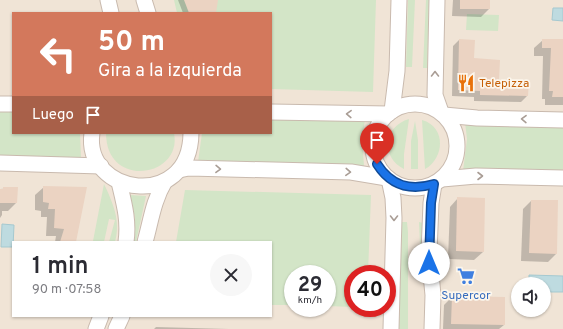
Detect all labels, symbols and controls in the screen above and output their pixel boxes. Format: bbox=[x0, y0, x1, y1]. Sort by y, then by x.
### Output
text: 50 m bbox=[98, 25, 165, 61]
icon: left bbox=[32, 28, 84, 80]
text: Gira a la izquierda bbox=[98, 60, 242, 83]
one-way arrow bbox=[431, 71, 439, 77]
restaurant icon: Telepizza bbox=[456, 73, 476, 93]
place label: Telepizza bbox=[479, 76, 529, 92]
icon: arrive bbox=[82, 104, 104, 126]
text: Luego bbox=[32, 106, 74, 125]
one-way arrow bbox=[346, 110, 352, 118]
one-way arrow bbox=[521, 115, 527, 123]
pin bbox=[360, 123, 394, 164]
icon: arrive bbox=[366, 129, 388, 151]
one-way arrow bbox=[215, 165, 221, 173]
one-way arrow bbox=[345, 168, 351, 177]
one-way arrow bbox=[477, 172, 483, 180]
one-way arrow bbox=[390, 215, 398, 221]
position arrow bbox=[408, 242, 450, 284]
text: 1 min bbox=[32, 252, 89, 282]
button: close bbox=[210, 254, 252, 296]
speed limit sign: 40 bbox=[344, 265, 396, 317]
supermarket icon: Supercor bbox=[456, 266, 476, 286]
text: 29 bbox=[298, 273, 322, 299]
map controls bbox=[511, 277, 551, 317]
button: sound bbox=[511, 277, 551, 317]
text: 90 m · 07:58 bbox=[32, 282, 101, 298]
place label: Supercor bbox=[441, 288, 491, 304]
text: km/h bbox=[298, 294, 322, 307]

